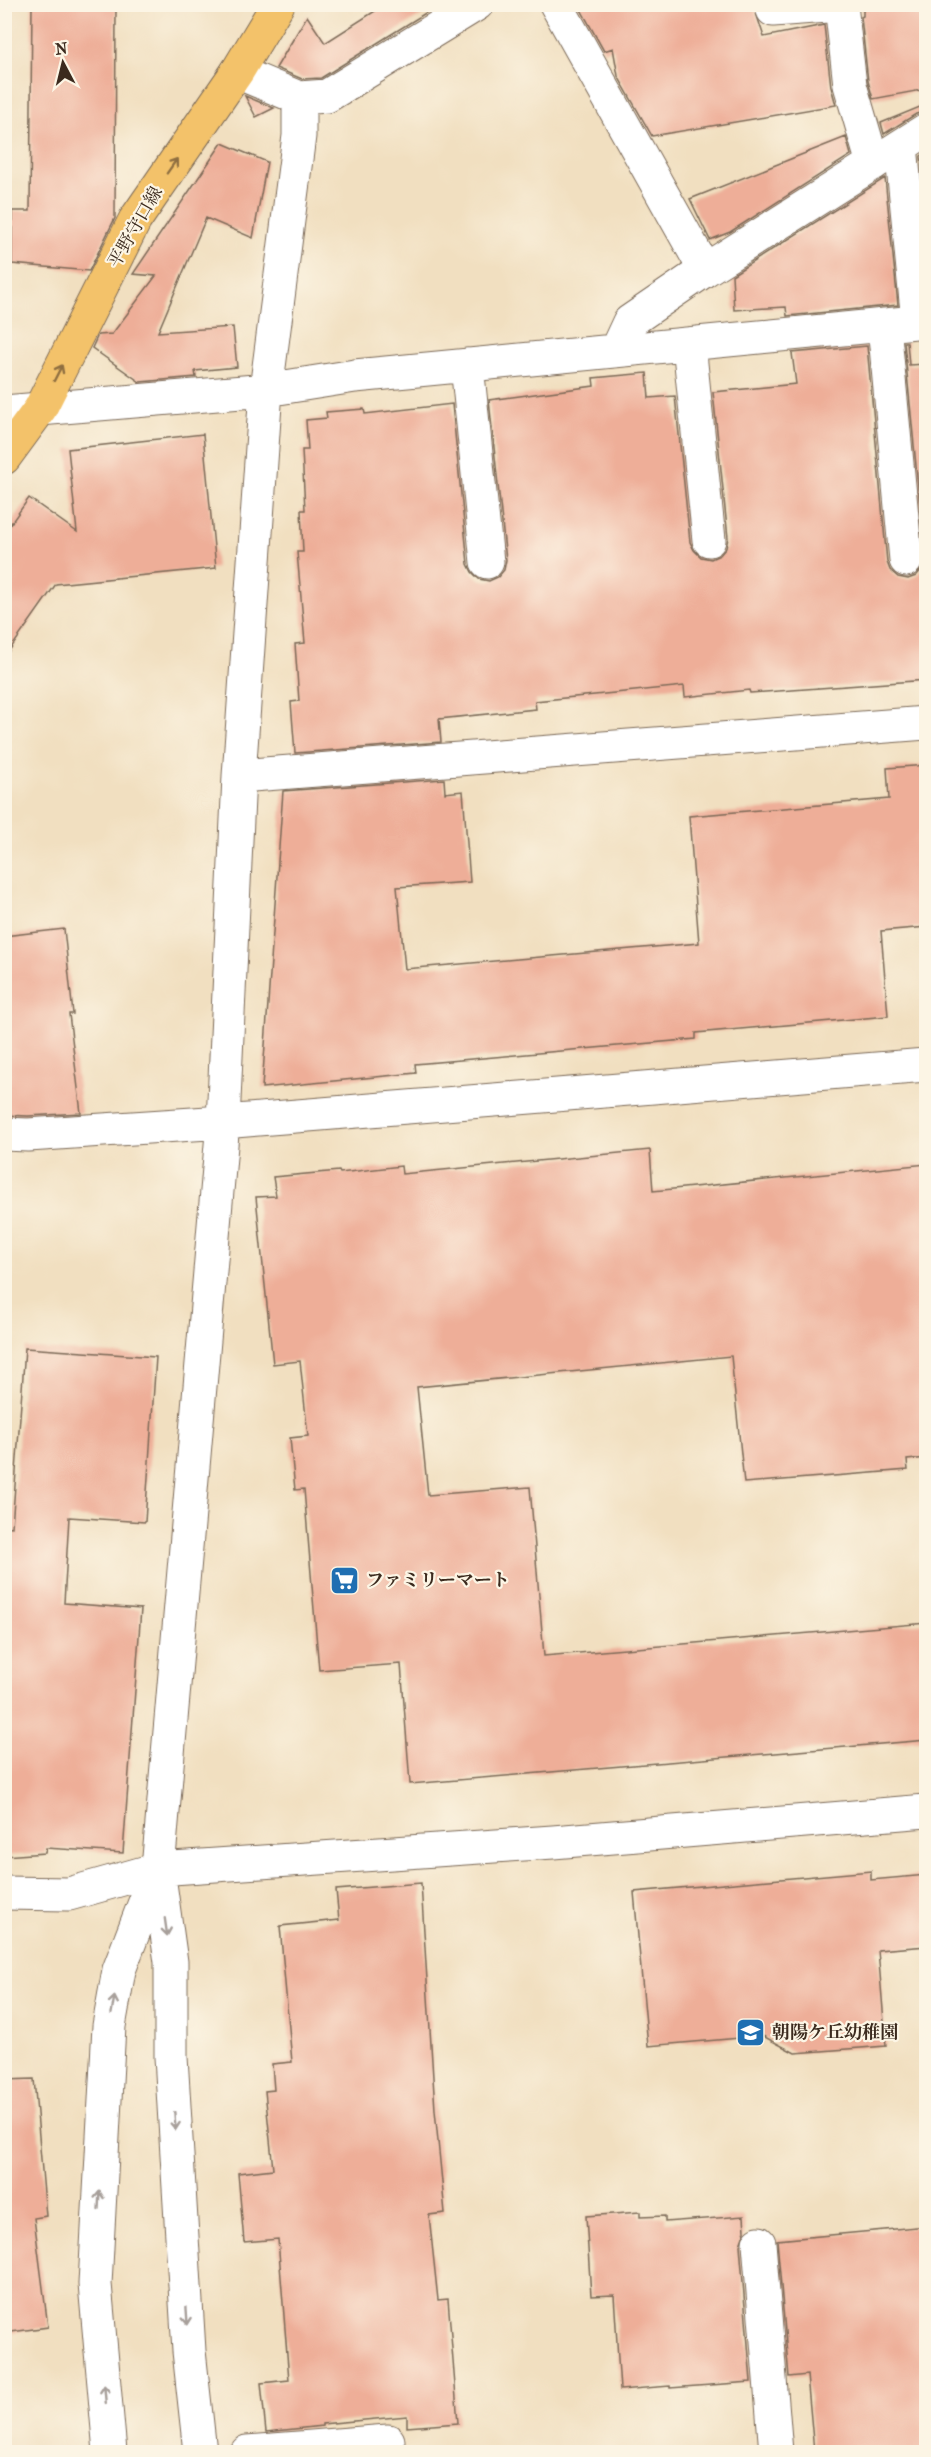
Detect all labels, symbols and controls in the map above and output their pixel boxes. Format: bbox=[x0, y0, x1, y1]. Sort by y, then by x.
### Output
north arrow bbox=[33, 33, 93, 93]
text: N bbox=[54, 38, 69, 59]
one-way arrow bbox=[166, 158, 178, 175]
street label: 平野守口線 bbox=[104, 183, 167, 271]
one-way arrow bbox=[53, 365, 64, 383]
supermarket icon: ファミリーマート bbox=[329, 1564, 361, 1596]
place label: ファミリーマート bbox=[366, 1570, 510, 1591]
one-way arrow bbox=[160, 1916, 171, 1936]
one-way arrow bbox=[108, 1996, 119, 2016]
school or university icon: 朝陽ケ丘幼稚園 bbox=[735, 2016, 767, 2048]
place label: 朝陽ケ丘幼稚園 bbox=[772, 2022, 898, 2043]
one-way arrow bbox=[170, 2111, 181, 2131]
one-way arrow bbox=[94, 2190, 105, 2210]
one-way arrow bbox=[182, 2305, 193, 2325]
one-way arrow bbox=[99, 2385, 110, 2405]

